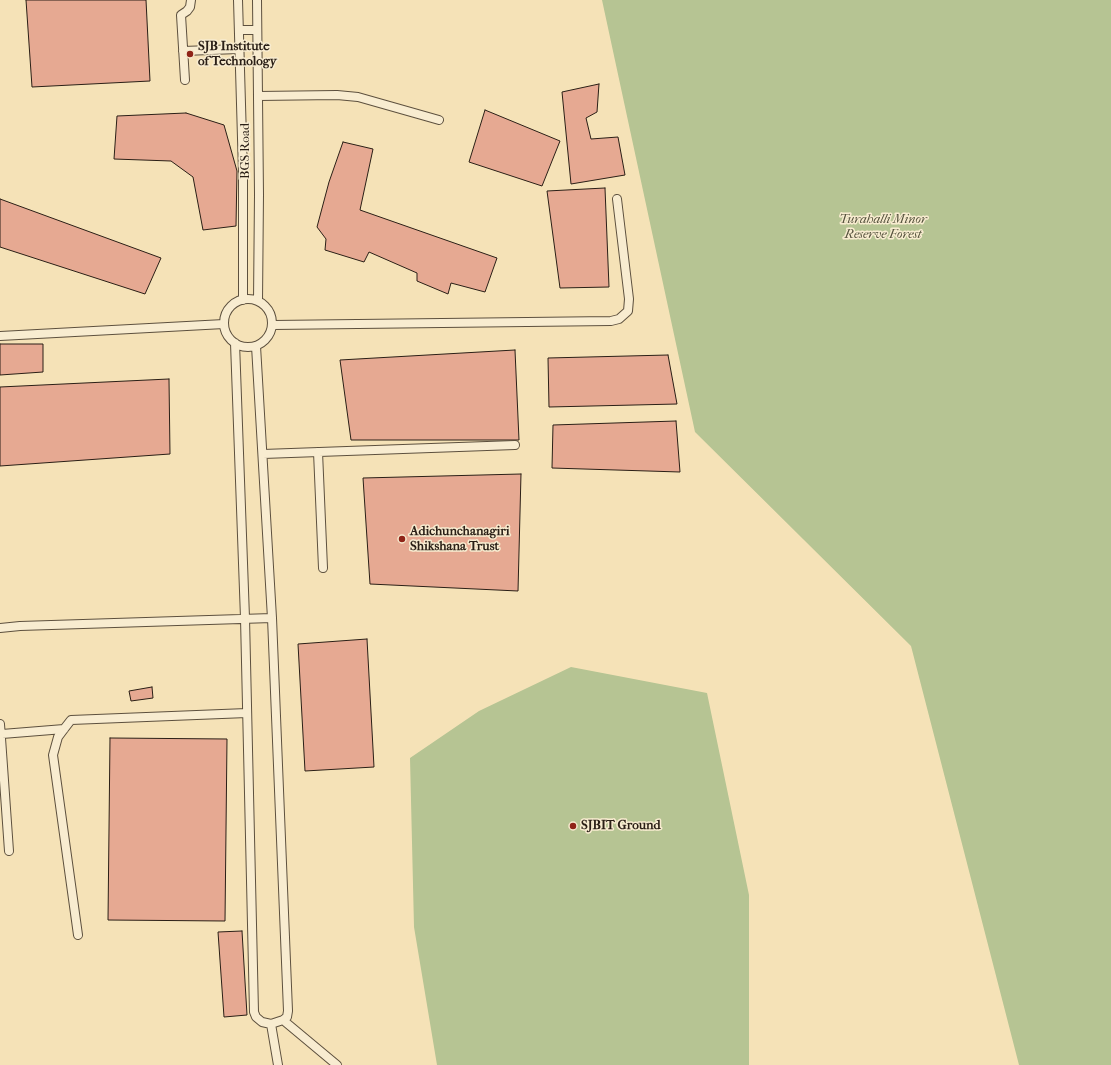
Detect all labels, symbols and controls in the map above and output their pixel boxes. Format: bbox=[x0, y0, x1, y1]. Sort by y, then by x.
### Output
place label: SJB Institute of Technology bbox=[198, 39, 277, 70]
marker: SJB Institute of Technology bbox=[185, 49, 195, 59]
street label: BGS Road bbox=[238, 123, 254, 179]
park label: Turahalli Minor Reserve Forest bbox=[839, 212, 927, 243]
place label: Adichunchanagiri Shikshana Trust bbox=[410, 524, 510, 555]
marker: Adichunchanagiri Shikshana Trust bbox=[397, 534, 407, 544]
place label: SJBIT Ground bbox=[581, 818, 661, 834]
marker: SJBIT Ground bbox=[568, 821, 578, 831]

